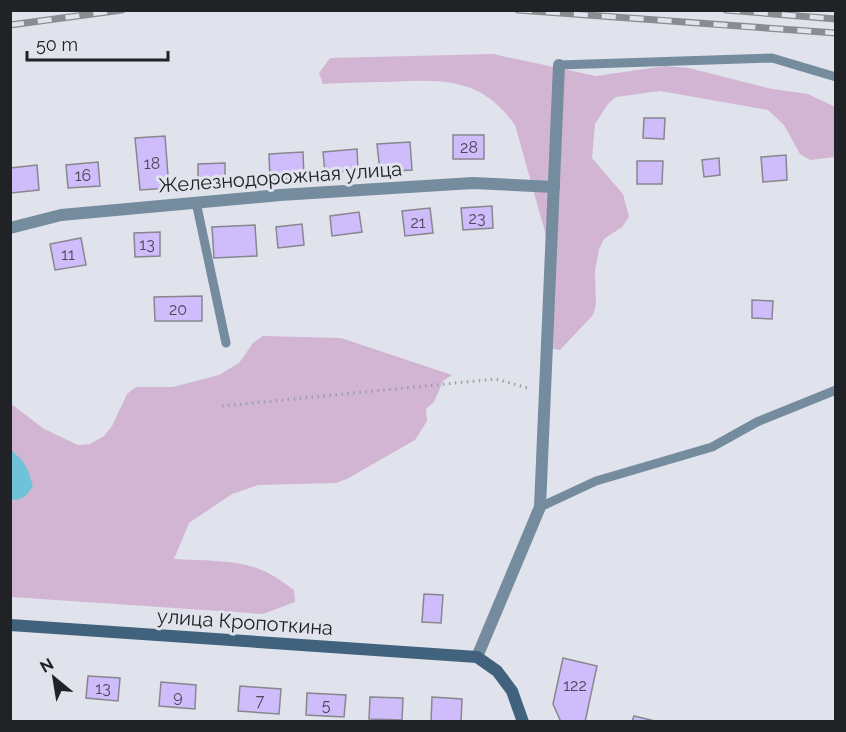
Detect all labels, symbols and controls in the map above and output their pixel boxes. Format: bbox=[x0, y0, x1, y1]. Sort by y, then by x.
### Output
scale bar bbox=[27, 24, 168, 62]
text: 50 m bbox=[36, 34, 78, 55]
house number: 28 bbox=[460, 138, 478, 157]
house number: 18 bbox=[144, 154, 160, 173]
street label: Железнодорожная улица bbox=[157, 157, 403, 197]
house number: 16 bbox=[75, 166, 91, 185]
house number: 23 bbox=[469, 209, 485, 228]
house number: 21 bbox=[410, 213, 426, 232]
house number: 13 bbox=[139, 235, 155, 254]
house number: 11 bbox=[61, 245, 75, 264]
house number: 20 bbox=[169, 300, 187, 319]
street label: улица Кропоткина bbox=[156, 604, 334, 640]
north arrow bbox=[24, 648, 84, 708]
text: N bbox=[37, 654, 57, 677]
house number: 122 bbox=[563, 676, 587, 695]
house number: 13 bbox=[95, 679, 111, 698]
house number: 9 bbox=[173, 687, 183, 706]
house number: 7 bbox=[256, 691, 265, 710]
house number: 5 bbox=[322, 696, 331, 715]

